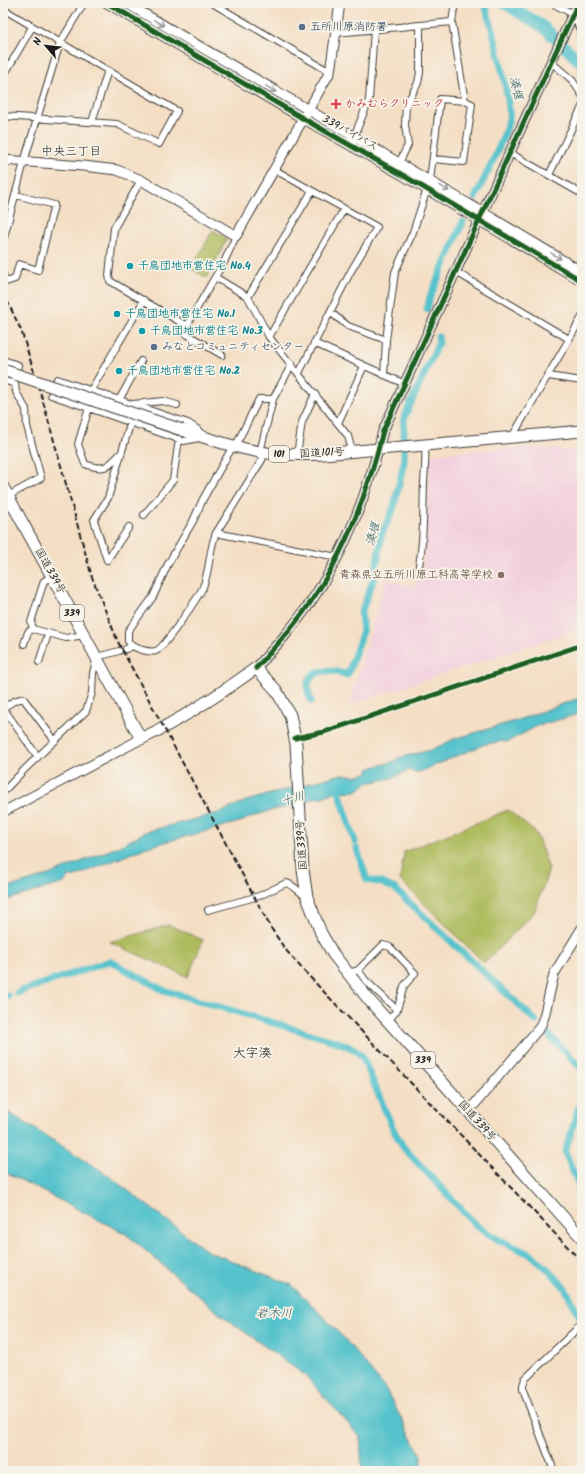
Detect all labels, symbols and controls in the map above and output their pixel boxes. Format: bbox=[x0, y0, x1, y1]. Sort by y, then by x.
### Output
place label: 五所川原消防署 bbox=[310, 18, 387, 36]
one-way arrow bbox=[153, 19, 165, 27]
marker: 五所川原消防署 bbox=[297, 22, 307, 32]
north arrow bbox=[26, 26, 66, 66]
text: N bbox=[28, 34, 48, 49]
water label: 湊堰 bbox=[504, 74, 529, 104]
one-way arrow bbox=[265, 85, 276, 93]
place label: かみむらクリニック bbox=[345, 95, 444, 113]
marker: かみむらクリニック bbox=[330, 98, 342, 110]
street label: 339バイパス bbox=[319, 110, 381, 156]
district label: 中央三丁目 bbox=[41, 142, 101, 161]
one-way arrow bbox=[439, 184, 450, 193]
one-way arrow bbox=[550, 252, 562, 260]
place label: 千鳥団地市営住宅 No.4 bbox=[138, 257, 251, 275]
marker: 千鳥団地市営住宅 No.4 bbox=[125, 261, 135, 271]
place label: 千鳥団地市営住宅 No.1 bbox=[125, 305, 236, 323]
marker: 千鳥団地市営住宅 No.1 bbox=[112, 309, 122, 319]
place label: 千鳥団地市営住宅 No.3 bbox=[150, 322, 263, 340]
marker: 千鳥団地市営住宅 No.3 bbox=[137, 326, 147, 336]
place label: みなとコミュニティセンター bbox=[162, 338, 304, 356]
marker: みなとコミュニティセンター bbox=[149, 342, 159, 352]
place label: 千鳥団地市営住宅 No.2 bbox=[127, 362, 240, 380]
marker: 千鳥団地市営住宅 No.2 bbox=[114, 366, 124, 376]
street label: 国道101号 bbox=[299, 443, 345, 463]
road number: 101 bbox=[269, 446, 289, 462]
water label: 湊堰 bbox=[361, 518, 386, 548]
street label: 国道339号 bbox=[30, 544, 70, 598]
place label: 青森県立五所川原工科高等学校 bbox=[339, 566, 493, 584]
marker: 青森県立五所川原工科高等学校 bbox=[496, 570, 506, 580]
road number: 339 bbox=[60, 605, 84, 621]
water label: 十川 bbox=[279, 786, 307, 812]
street label: 国道339号 bbox=[291, 819, 313, 871]
district label: 大字湊 bbox=[232, 1043, 272, 1064]
road number: 339 bbox=[411, 1052, 435, 1068]
street label: 国道339号 bbox=[453, 1096, 501, 1146]
water label: 岩木川 bbox=[256, 1304, 292, 1323]

